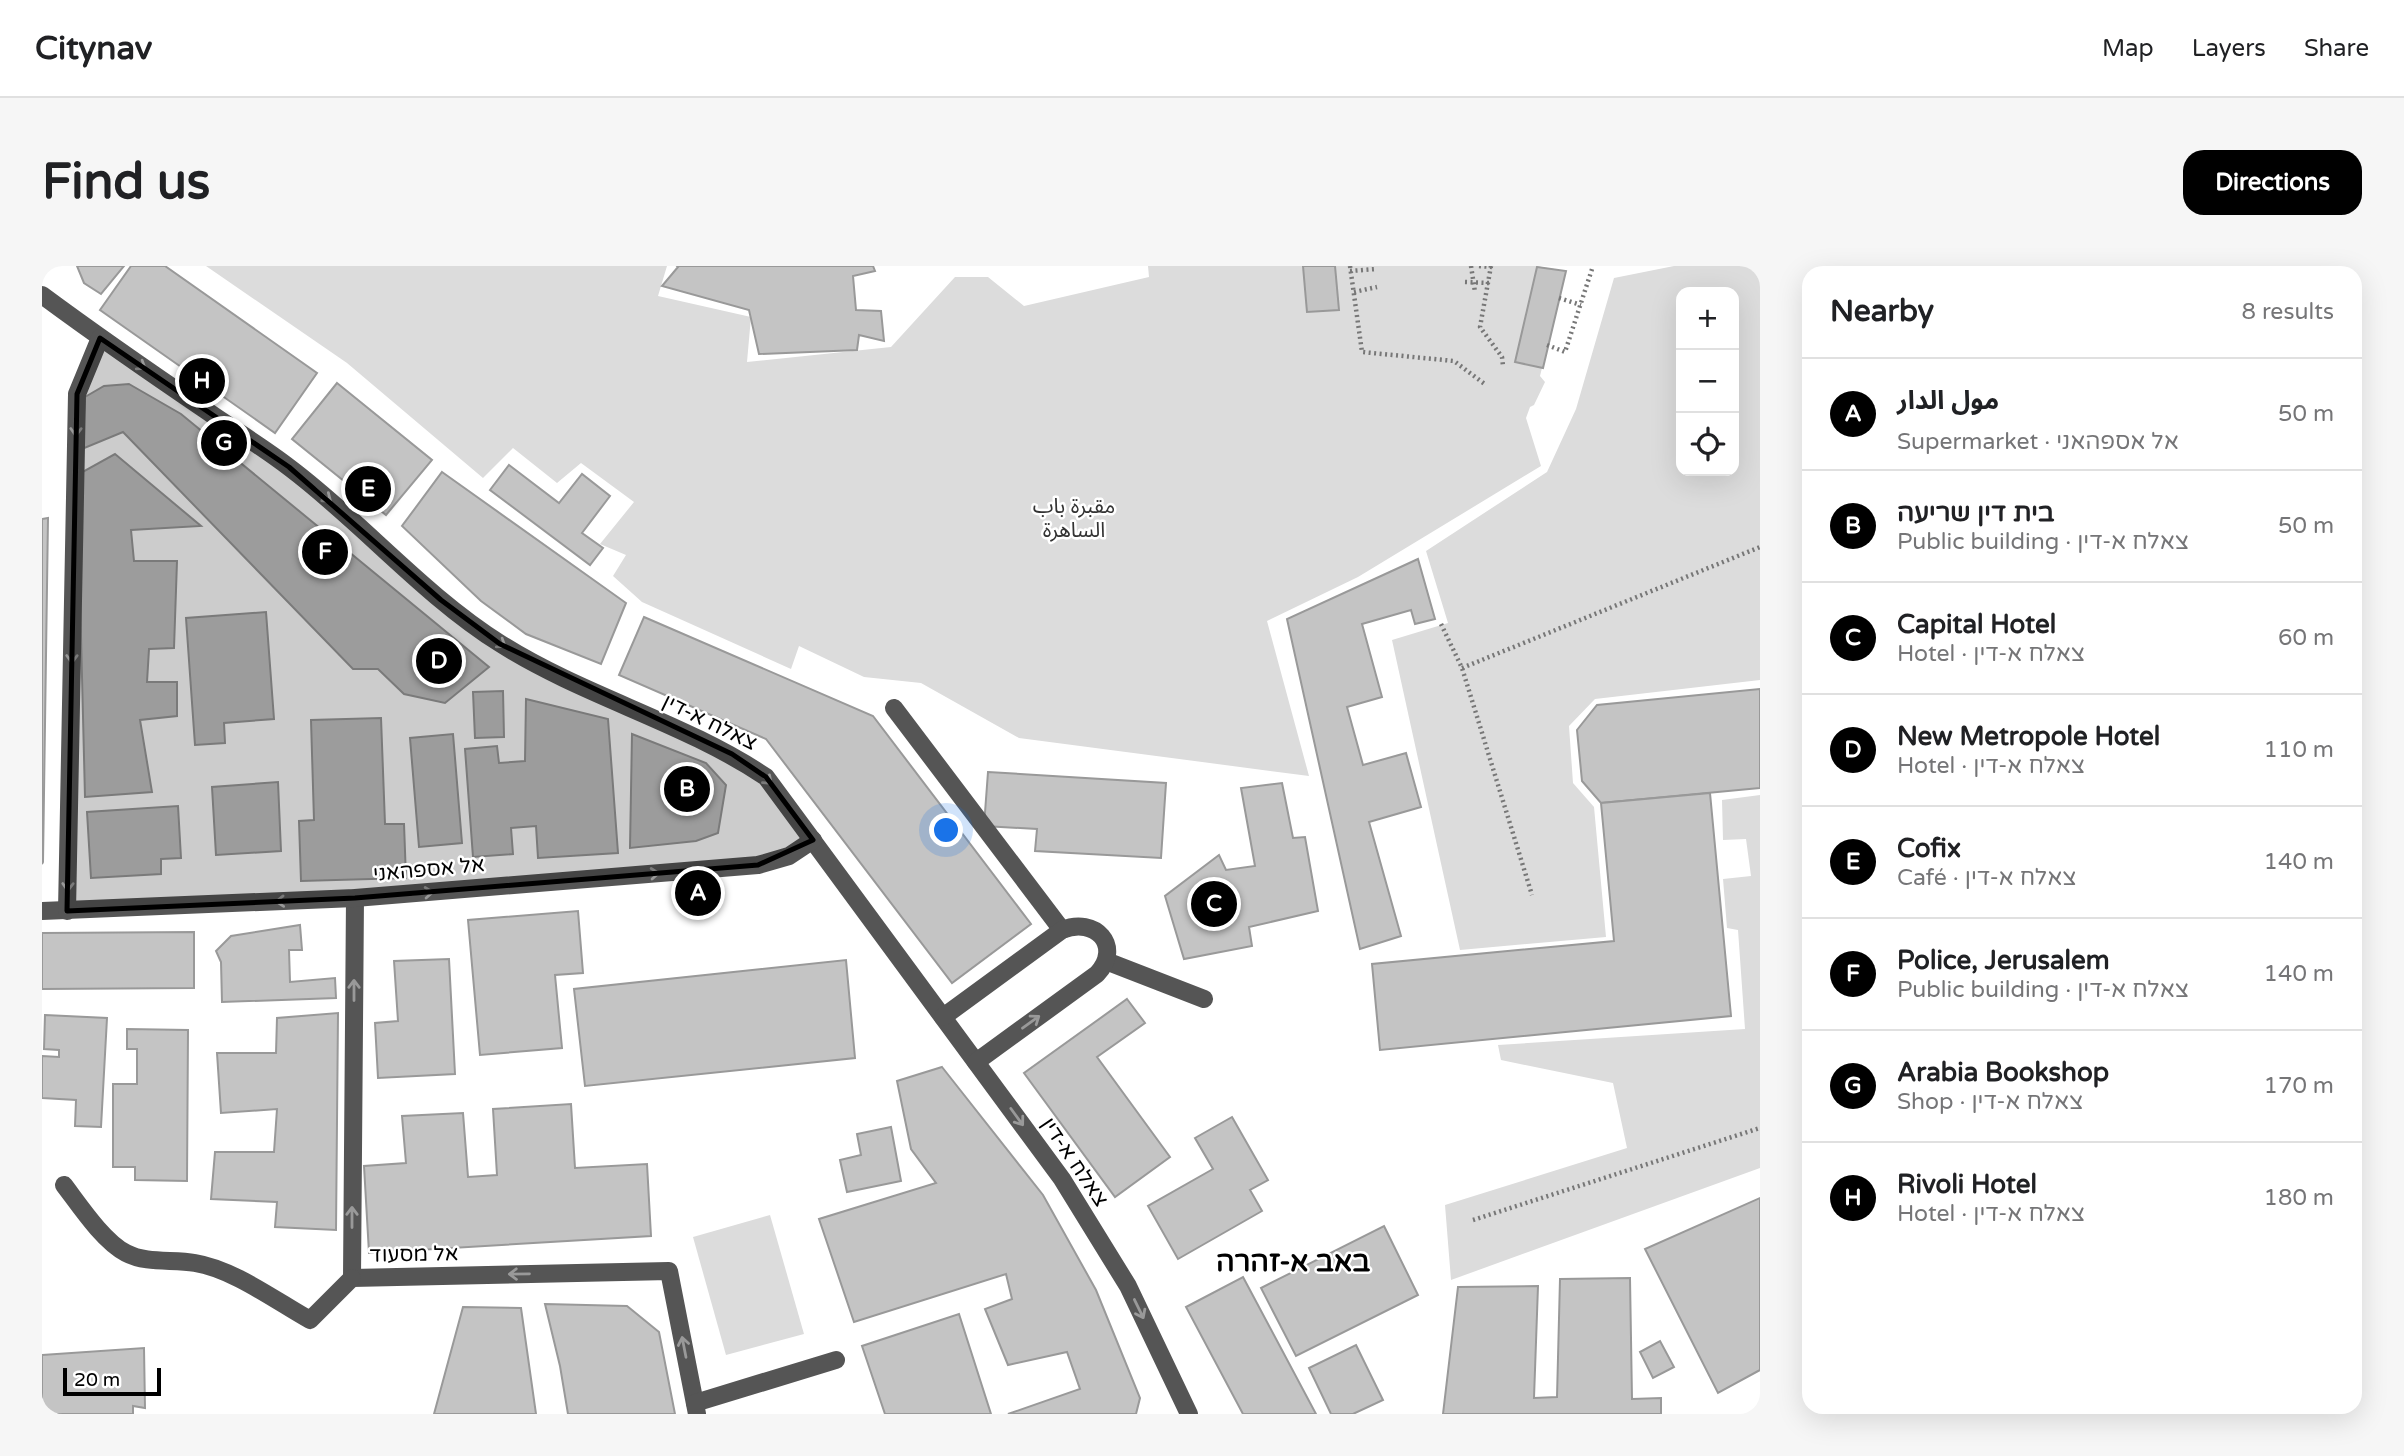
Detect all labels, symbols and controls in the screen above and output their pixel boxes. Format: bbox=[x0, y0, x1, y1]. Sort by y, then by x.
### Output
text: Citynav bbox=[35, 29, 152, 68]
text: Map bbox=[2102, 34, 2154, 63]
text: Layers bbox=[2192, 34, 2266, 63]
text: Share bbox=[2304, 34, 2369, 63]
button: Directions bbox=[2183, 150, 2362, 215]
text: Find us bbox=[42, 153, 210, 212]
map controls bbox=[1676, 287, 1739, 476]
button: + bbox=[1676, 287, 1739, 350]
text: Nearby bbox=[1830, 293, 1934, 330]
text: 8 results bbox=[2241, 298, 2334, 326]
button: − bbox=[1676, 350, 1739, 413]
pin: H bbox=[179, 355, 225, 407]
one-way arrow bbox=[127, 356, 146, 370]
text: مول الدار bbox=[1897, 385, 1999, 416]
text: A bbox=[1844, 400, 1862, 428]
text: 50 m bbox=[2278, 400, 2334, 428]
button: locate bbox=[1676, 413, 1739, 476]
one-way arrow bbox=[69, 414, 83, 437]
pin: G bbox=[201, 417, 247, 469]
text: Supermarket · אל אספהאני bbox=[1897, 428, 2179, 456]
pin: E bbox=[345, 463, 391, 515]
one-way arrow bbox=[313, 487, 331, 503]
park label: مقبرة باب الساهرة bbox=[1033, 494, 1115, 543]
text: בית דין שריעה bbox=[1897, 497, 2054, 528]
text: B bbox=[1845, 512, 1861, 540]
text: 50 m bbox=[2278, 512, 2334, 540]
pin: F bbox=[302, 526, 348, 578]
text: Public building · צאלח א-דין bbox=[1897, 528, 2189, 556]
text: Capital Hotel bbox=[1897, 609, 2056, 640]
text: C bbox=[1845, 624, 1861, 652]
text: 60 m bbox=[2278, 624, 2334, 652]
one-way arrow bbox=[487, 633, 506, 648]
pin: D bbox=[416, 635, 462, 687]
text: Hotel · צאלח א-דין bbox=[1897, 640, 2085, 668]
one-way arrow bbox=[65, 641, 79, 664]
street label: צאלח א-דין bbox=[658, 689, 761, 756]
text: New Metropole Hotel bbox=[1897, 721, 2160, 752]
text: D bbox=[1844, 736, 1862, 764]
text: 110 m bbox=[2264, 736, 2334, 764]
text: Hotel · צאלח א-דין bbox=[1897, 752, 2085, 780]
pin: B bbox=[664, 763, 710, 815]
one-way arrow bbox=[755, 769, 773, 785]
your location bbox=[929, 813, 963, 847]
text: Cofix bbox=[1897, 833, 1961, 864]
text: E bbox=[1846, 848, 1860, 876]
text: 140 m bbox=[2264, 848, 2334, 876]
street label: אל אספהאני bbox=[372, 852, 486, 887]
text: Café · צאלח א-דין bbox=[1897, 864, 2077, 892]
one-way arrow bbox=[638, 867, 660, 880]
pin: A bbox=[675, 867, 721, 919]
one-way arrow bbox=[61, 869, 75, 892]
pin: C bbox=[1191, 878, 1237, 930]
one-way arrow bbox=[411, 886, 433, 899]
one-way arrow bbox=[275, 895, 298, 908]
text: Police, Jerusalem bbox=[1897, 945, 2110, 976]
text: F bbox=[1846, 960, 1860, 988]
text: 140 m bbox=[2264, 960, 2334, 988]
text: Public building · צאלח א-דין bbox=[1897, 976, 2189, 1004]
one-way arrow bbox=[347, 979, 361, 1002]
one-way arrow bbox=[1021, 1015, 1040, 1029]
text: Arabia Bookshop bbox=[1897, 1057, 2109, 1088]
text: G bbox=[1844, 1072, 1862, 1100]
text: 170 m bbox=[2264, 1072, 2334, 1100]
text: Shop · צאלח א-דין bbox=[1897, 1088, 2083, 1116]
one-way arrow bbox=[1009, 1107, 1024, 1126]
street label: צאלח א-דין bbox=[1036, 1113, 1113, 1212]
text: Rivoli Hotel bbox=[1897, 1169, 2037, 1200]
text: H bbox=[1844, 1184, 1862, 1212]
text: 180 m bbox=[2264, 1184, 2334, 1212]
text: Hotel · צאלח א-דין bbox=[1897, 1200, 2085, 1228]
one-way arrow bbox=[346, 1206, 359, 1229]
street label: אל מסעוד bbox=[369, 1241, 459, 1268]
district label: באב א-זהרה bbox=[1216, 1245, 1370, 1279]
one-way arrow bbox=[507, 1268, 530, 1281]
one-way arrow bbox=[1132, 1298, 1146, 1319]
one-way arrow bbox=[676, 1336, 690, 1359]
scale bar bbox=[63, 1365, 161, 1397]
text: 20 m bbox=[74, 1369, 120, 1391]

